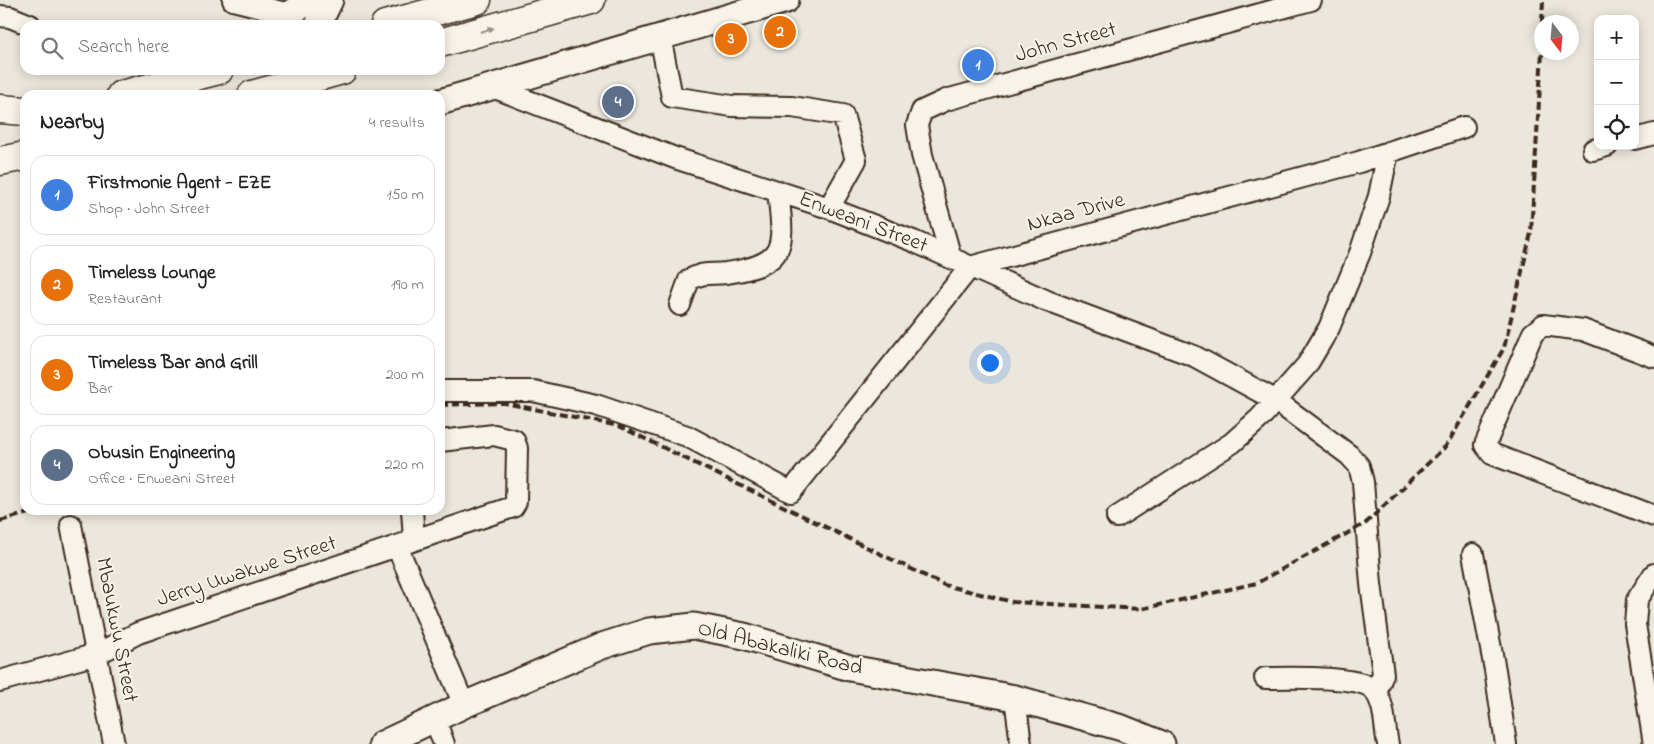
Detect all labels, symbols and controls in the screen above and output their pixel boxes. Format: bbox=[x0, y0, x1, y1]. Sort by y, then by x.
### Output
pin: 2 bbox=[764, 13, 796, 51]
street label: John Street bbox=[1012, 14, 1121, 72]
north arrow bbox=[1534, 15, 1579, 60]
map controls bbox=[1594, 15, 1639, 150]
button: + bbox=[1594, 15, 1639, 60]
search box bbox=[20, 20, 445, 75]
pin: 3 bbox=[715, 20, 747, 58]
one-way arrow bbox=[479, 26, 495, 34]
icon: search bbox=[38, 34, 66, 62]
text: Search here bbox=[78, 34, 169, 61]
pin: 1 bbox=[962, 46, 994, 84]
button: − bbox=[1594, 60, 1639, 105]
pin: 4 bbox=[602, 83, 634, 121]
button: locate bbox=[1594, 105, 1639, 150]
text: Nearby bbox=[40, 108, 104, 138]
text: 4 results bbox=[369, 111, 425, 135]
text: Firstmonie Agent - EZE bbox=[88, 170, 271, 197]
text: 1 bbox=[54, 183, 60, 207]
text: 150 m bbox=[386, 183, 424, 207]
street label: Enweani Street bbox=[794, 184, 933, 263]
street label: Nkaa Drive bbox=[1024, 185, 1128, 241]
text: Shop · John Street bbox=[88, 197, 210, 221]
text: Timeless Lounge bbox=[88, 260, 216, 287]
text: 2 bbox=[53, 273, 61, 297]
text: 190 m bbox=[391, 273, 424, 297]
text: Restaurant bbox=[88, 287, 162, 311]
text: Timeless Bar and Grill bbox=[88, 350, 258, 377]
your location bbox=[977, 350, 1003, 376]
text: 3 bbox=[54, 363, 60, 387]
text: 200 m bbox=[386, 363, 424, 387]
text: Bar bbox=[88, 377, 112, 401]
text: Obusin Engineering bbox=[88, 440, 235, 467]
text: 4 bbox=[54, 453, 60, 477]
text: 220 m bbox=[385, 453, 424, 477]
text: Office · Enweani Street bbox=[88, 467, 235, 491]
street label: Jerry Uwakwe Street bbox=[153, 528, 342, 617]
street label: Mbaukwu Street bbox=[86, 555, 146, 706]
street label: Old Abakaliki Road bbox=[694, 613, 866, 685]

